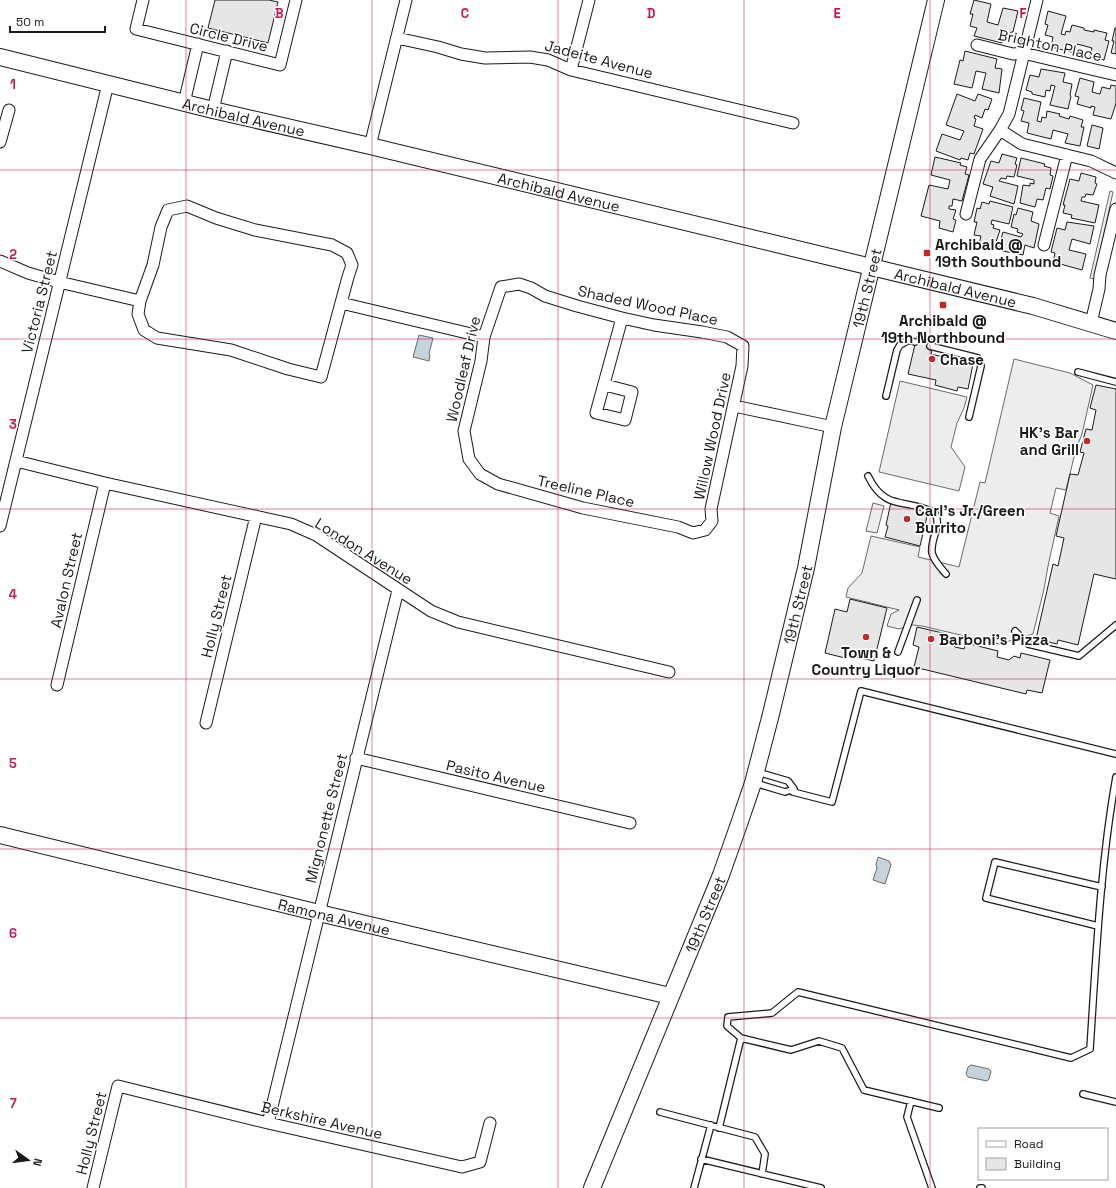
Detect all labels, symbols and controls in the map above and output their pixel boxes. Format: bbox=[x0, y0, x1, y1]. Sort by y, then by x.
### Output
text: B bbox=[275, 5, 284, 22]
text: C bbox=[461, 5, 469, 22]
text: D bbox=[647, 5, 656, 22]
text: E bbox=[833, 5, 841, 22]
text: F bbox=[1020, 5, 1027, 22]
scale bar bbox=[10, 8, 105, 34]
text: 50 m bbox=[16, 14, 44, 30]
street label: Circle Drive bbox=[188, 18, 270, 56]
street label: Brighton Place bbox=[996, 25, 1104, 65]
street label: Jadeite Avenue bbox=[543, 35, 655, 83]
text: 1 bbox=[10, 76, 16, 93]
street label: Archibald Avenue bbox=[181, 93, 307, 140]
street label: Archibald Avenue bbox=[496, 168, 622, 216]
place label: Archibald @ 19th Southbound bbox=[935, 235, 1061, 271]
text: 2 bbox=[9, 246, 17, 263]
street label: 19th Street bbox=[848, 246, 885, 330]
marker: Archibald @ 19th Southbound bbox=[922, 248, 932, 258]
street label: Victoria Street bbox=[17, 249, 61, 355]
street label: Archibald Avenue bbox=[893, 263, 1019, 311]
street label: Shaded Wood Place bbox=[576, 281, 720, 329]
marker: Archibald @ 19th Northbound bbox=[938, 300, 948, 310]
place label: Archibald @ 19th Northbound bbox=[881, 311, 1005, 347]
street label: Woodleaf Drive bbox=[442, 314, 484, 424]
place label: Chase bbox=[940, 350, 984, 369]
marker: Chase bbox=[927, 354, 937, 364]
street label: Willow Wood Drive bbox=[689, 370, 735, 502]
text: 3 bbox=[9, 416, 17, 433]
place label: HK's Bar and Grill bbox=[1019, 423, 1079, 459]
marker: HK's Bar and Grill bbox=[1082, 436, 1092, 446]
street label: Treeline Place bbox=[536, 471, 637, 511]
place label: Carl's Jr./Green Burrito bbox=[915, 501, 1025, 537]
street label: London Avenue bbox=[312, 513, 416, 589]
marker: Carl's Jr./Green Burrito bbox=[902, 514, 912, 524]
street label: Avalon Street bbox=[46, 530, 86, 630]
street label: 19th Street bbox=[779, 563, 816, 646]
street label: Holly Street bbox=[196, 572, 236, 660]
text: 4 bbox=[9, 586, 17, 603]
place label: Barboni's Pizza bbox=[939, 630, 1049, 649]
marker: Town & Country Liquor bbox=[861, 632, 871, 642]
marker: Barboni's Pizza bbox=[926, 634, 936, 644]
place label: Town & Country Liquor bbox=[812, 643, 921, 679]
street label: Mignonette Street bbox=[301, 751, 351, 885]
text: 5 bbox=[9, 755, 17, 772]
street label: Pasito Avenue bbox=[444, 755, 548, 797]
street label: 19th Street bbox=[681, 873, 729, 956]
street label: Ramona Avenue bbox=[276, 894, 392, 939]
text: 6 bbox=[9, 925, 17, 942]
street label: Holly Street bbox=[71, 1089, 111, 1177]
text: 7 bbox=[9, 1095, 17, 1112]
street label: Berkshire Avenue bbox=[259, 1097, 385, 1143]
legend bbox=[978, 1128, 1108, 1180]
text: Road bbox=[1014, 1136, 1043, 1152]
north arrow bbox=[8, 1140, 48, 1180]
text: Building bbox=[1014, 1156, 1061, 1172]
text: N bbox=[30, 1157, 45, 1168]

